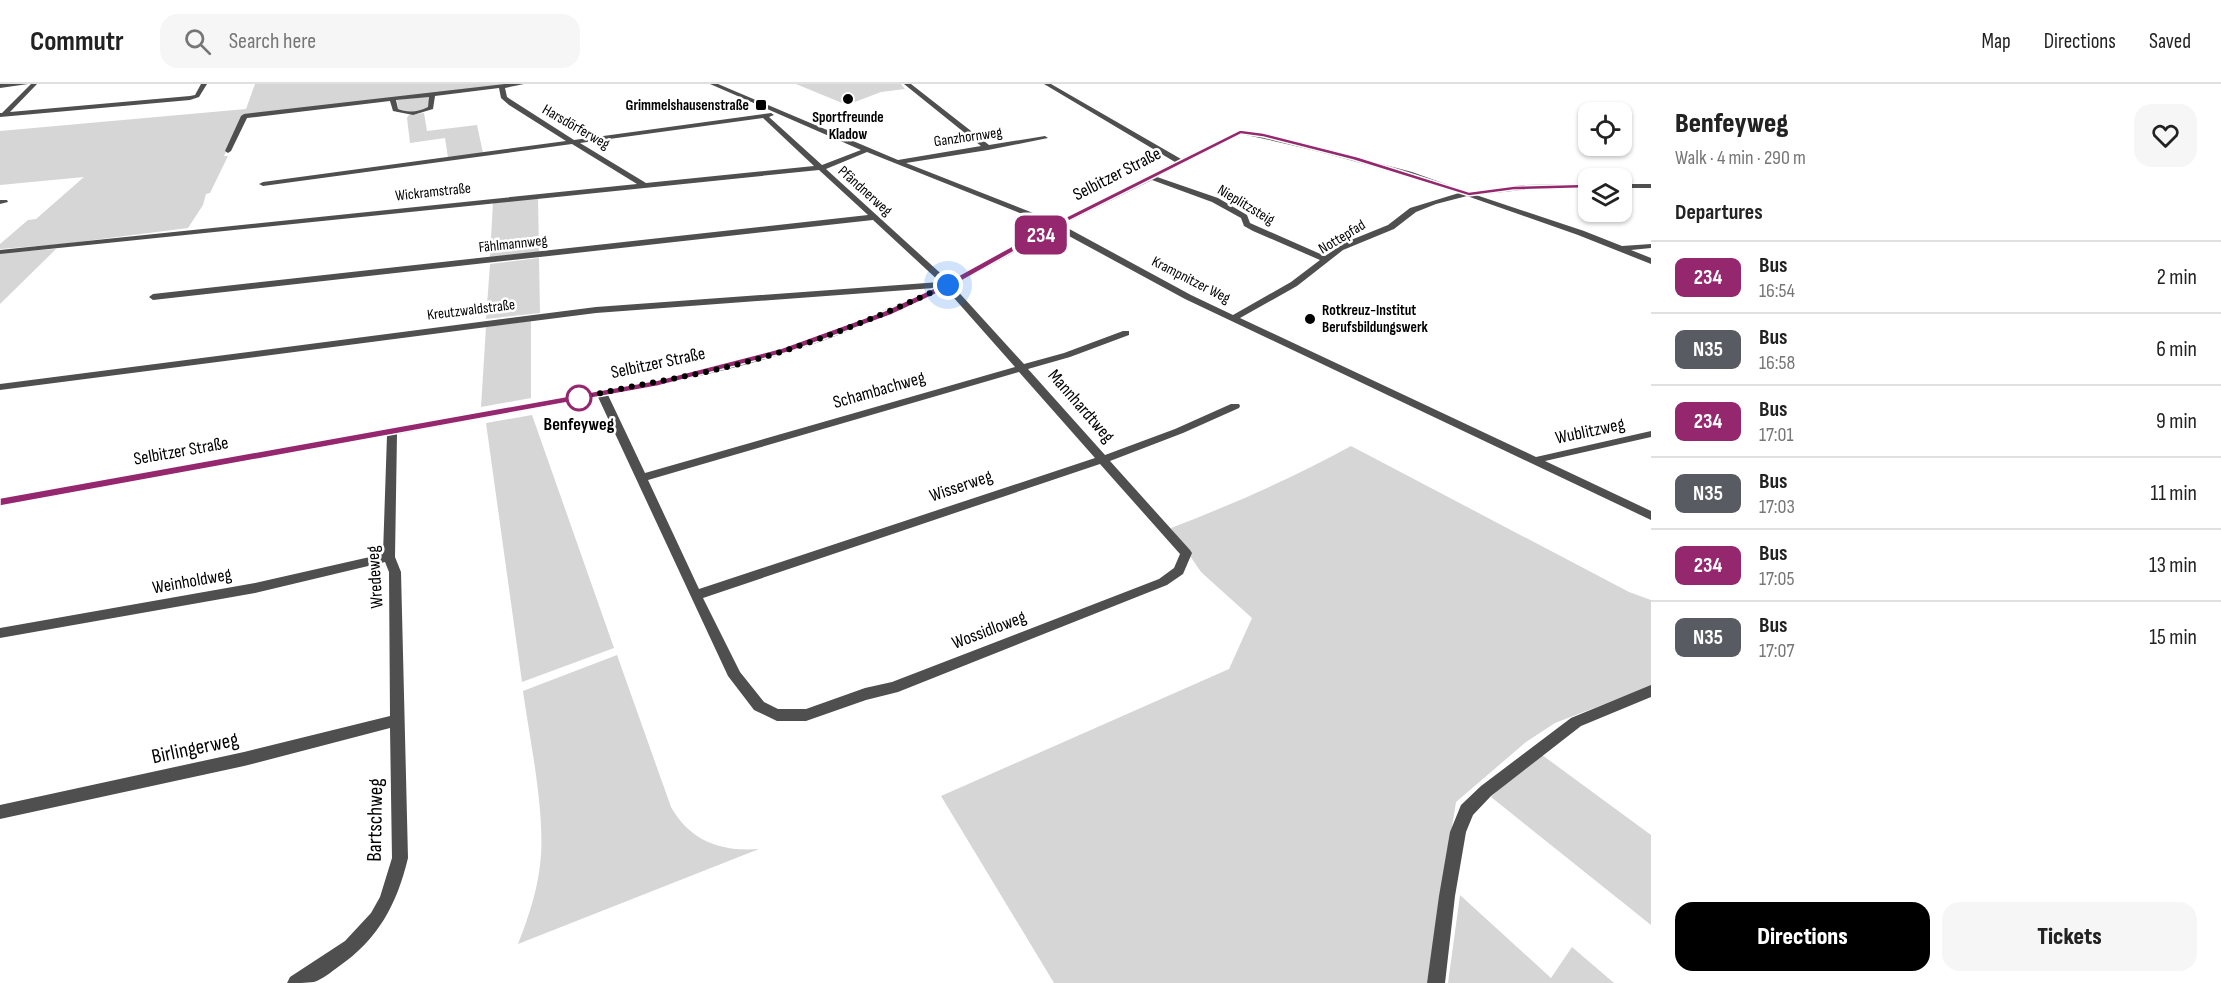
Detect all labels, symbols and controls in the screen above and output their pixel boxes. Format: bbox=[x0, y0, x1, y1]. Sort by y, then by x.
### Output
search box bbox=[160, 14, 580, 68]
text: Commutr bbox=[30, 25, 124, 58]
icon: search bbox=[181, 25, 214, 58]
text: Search here bbox=[229, 28, 316, 55]
text: Map bbox=[1981, 29, 2011, 54]
text: Directions bbox=[2044, 29, 2116, 54]
text: Saved bbox=[2149, 29, 2191, 54]
marker: Sportfreunde Kladow bbox=[841, 92, 855, 106]
place label: Grimmelshausenstraße bbox=[626, 96, 749, 115]
marker: Grimmelshausenstraße bbox=[754, 98, 768, 112]
street label: Harsdörferweg bbox=[539, 100, 613, 154]
map controls bbox=[1578, 102, 1632, 222]
button: locate bbox=[1578, 102, 1632, 156]
button: heart bbox=[2134, 104, 2197, 167]
text: Benfeyweg bbox=[1675, 107, 1788, 140]
place label: Sportfreunde Kladow bbox=[812, 108, 884, 144]
street label: Ganzhornweg bbox=[933, 123, 1003, 151]
street label: Selbitzer Straße bbox=[1069, 143, 1165, 205]
text: Walk · 4 min · 290 m bbox=[1675, 146, 1806, 170]
street label: Pfändnerweg bbox=[834, 162, 896, 220]
button: layers bbox=[1578, 168, 1632, 222]
street label: Wickramstraße bbox=[394, 179, 472, 205]
street label: Nieplitzsteig bbox=[1214, 181, 1278, 229]
text: Departures bbox=[1675, 199, 1763, 226]
line badge: 234 bbox=[1006, 216, 1076, 254]
street label: Nottepfad bbox=[1315, 216, 1369, 258]
text: 234 bbox=[1027, 223, 1055, 248]
street label: Fählmannweg bbox=[478, 231, 548, 257]
street label: Krampnitzer Weg bbox=[1149, 252, 1234, 308]
text: Bus bbox=[1759, 252, 1788, 279]
text: 2 min bbox=[2157, 264, 2197, 291]
text: 234 bbox=[1694, 265, 1722, 290]
your location bbox=[933, 270, 963, 300]
text: 16:54 bbox=[1759, 279, 1795, 303]
street label: Kreutzwaldstraße bbox=[426, 295, 516, 325]
place label: Rotkreuz-Institut Berufsbildungswerk bbox=[1322, 301, 1429, 337]
marker: Rotkreuz-Institut Berufsbildungswerk bbox=[1303, 312, 1317, 326]
text: Bus bbox=[1759, 324, 1788, 351]
text: 6 min bbox=[2156, 336, 2197, 363]
text: N35 bbox=[1693, 337, 1723, 362]
street label: Selbitzer Straße bbox=[609, 343, 707, 383]
text: 16:58 bbox=[1759, 351, 1795, 375]
street label: Mannhardtweg bbox=[1044, 365, 1118, 447]
street label: Schambachweg bbox=[831, 367, 927, 413]
marker: Benfeyweg bbox=[566, 385, 592, 411]
text: Bus bbox=[1759, 396, 1788, 423]
text: 9 min bbox=[2156, 408, 2197, 435]
text: 234 bbox=[1694, 409, 1722, 434]
street label: Wublitzweg bbox=[1554, 413, 1626, 449]
place label: Benfeyweg bbox=[544, 414, 615, 435]
text: 17:01 bbox=[1759, 423, 1794, 447]
street label: Selbitzer Straße bbox=[132, 432, 230, 470]
street label: Wisserweg bbox=[927, 466, 995, 506]
text: Bus bbox=[1759, 468, 1788, 495]
text: 11 min bbox=[2150, 480, 2197, 507]
text: N35 bbox=[1693, 481, 1723, 506]
text: 17:03 bbox=[1759, 495, 1795, 519]
text: Bus bbox=[1759, 540, 1788, 567]
street label: Wredeweg bbox=[362, 545, 388, 609]
text: 13 min bbox=[2149, 552, 2197, 579]
text: 234 bbox=[1694, 553, 1722, 578]
street label: Weinholdweg bbox=[151, 564, 233, 598]
text: 17:05 bbox=[1759, 567, 1795, 591]
street label: Wossidloweg bbox=[949, 606, 1029, 654]
text: Bus bbox=[1759, 612, 1788, 639]
text: 15 min bbox=[2149, 624, 2197, 651]
text: N35 bbox=[1693, 625, 1723, 650]
text: 17:07 bbox=[1759, 639, 1794, 663]
street label: Birlingerweg bbox=[149, 727, 241, 769]
street label: Bartschweg bbox=[362, 778, 388, 862]
button: Directions bbox=[1675, 902, 1930, 971]
button: Tickets bbox=[1942, 902, 2197, 971]

